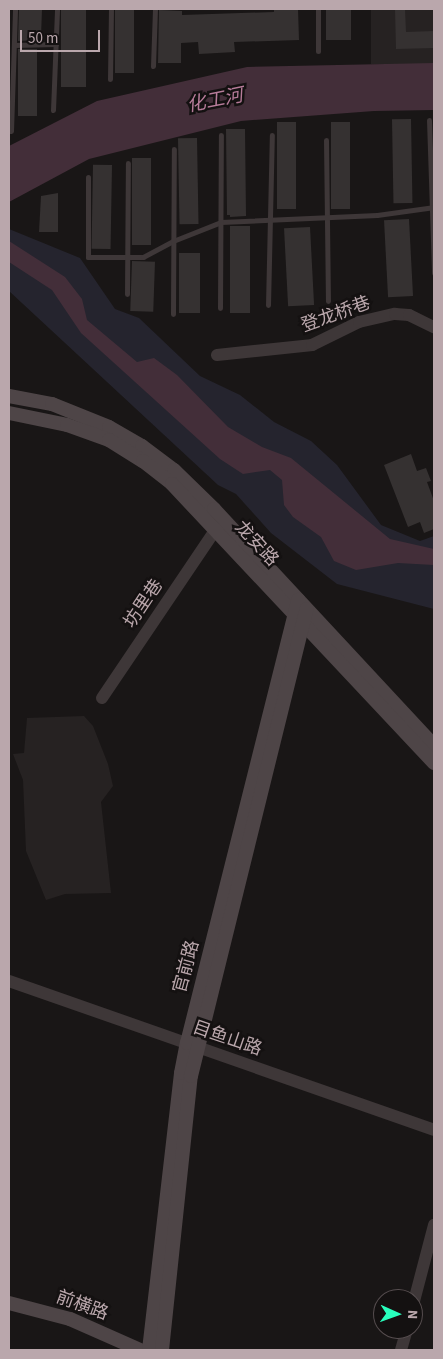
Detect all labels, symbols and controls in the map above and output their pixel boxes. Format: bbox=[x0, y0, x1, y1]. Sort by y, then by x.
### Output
scale bar bbox=[22, 20, 102, 52]
text: 50 m bbox=[28, 28, 58, 49]
water label: 化工河 bbox=[185, 84, 245, 118]
street label: 登龙桥巷 bbox=[298, 293, 374, 337]
street label: 龙安路 bbox=[230, 517, 282, 571]
street label: 坊里巷 bbox=[120, 576, 168, 632]
street label: 官前路 bbox=[170, 938, 204, 996]
street label: 目鱼山路 bbox=[189, 1017, 265, 1061]
street label: 前横路 bbox=[53, 1287, 111, 1325]
north arrow bbox=[373, 1289, 423, 1339]
text: N bbox=[402, 1309, 422, 1319]

